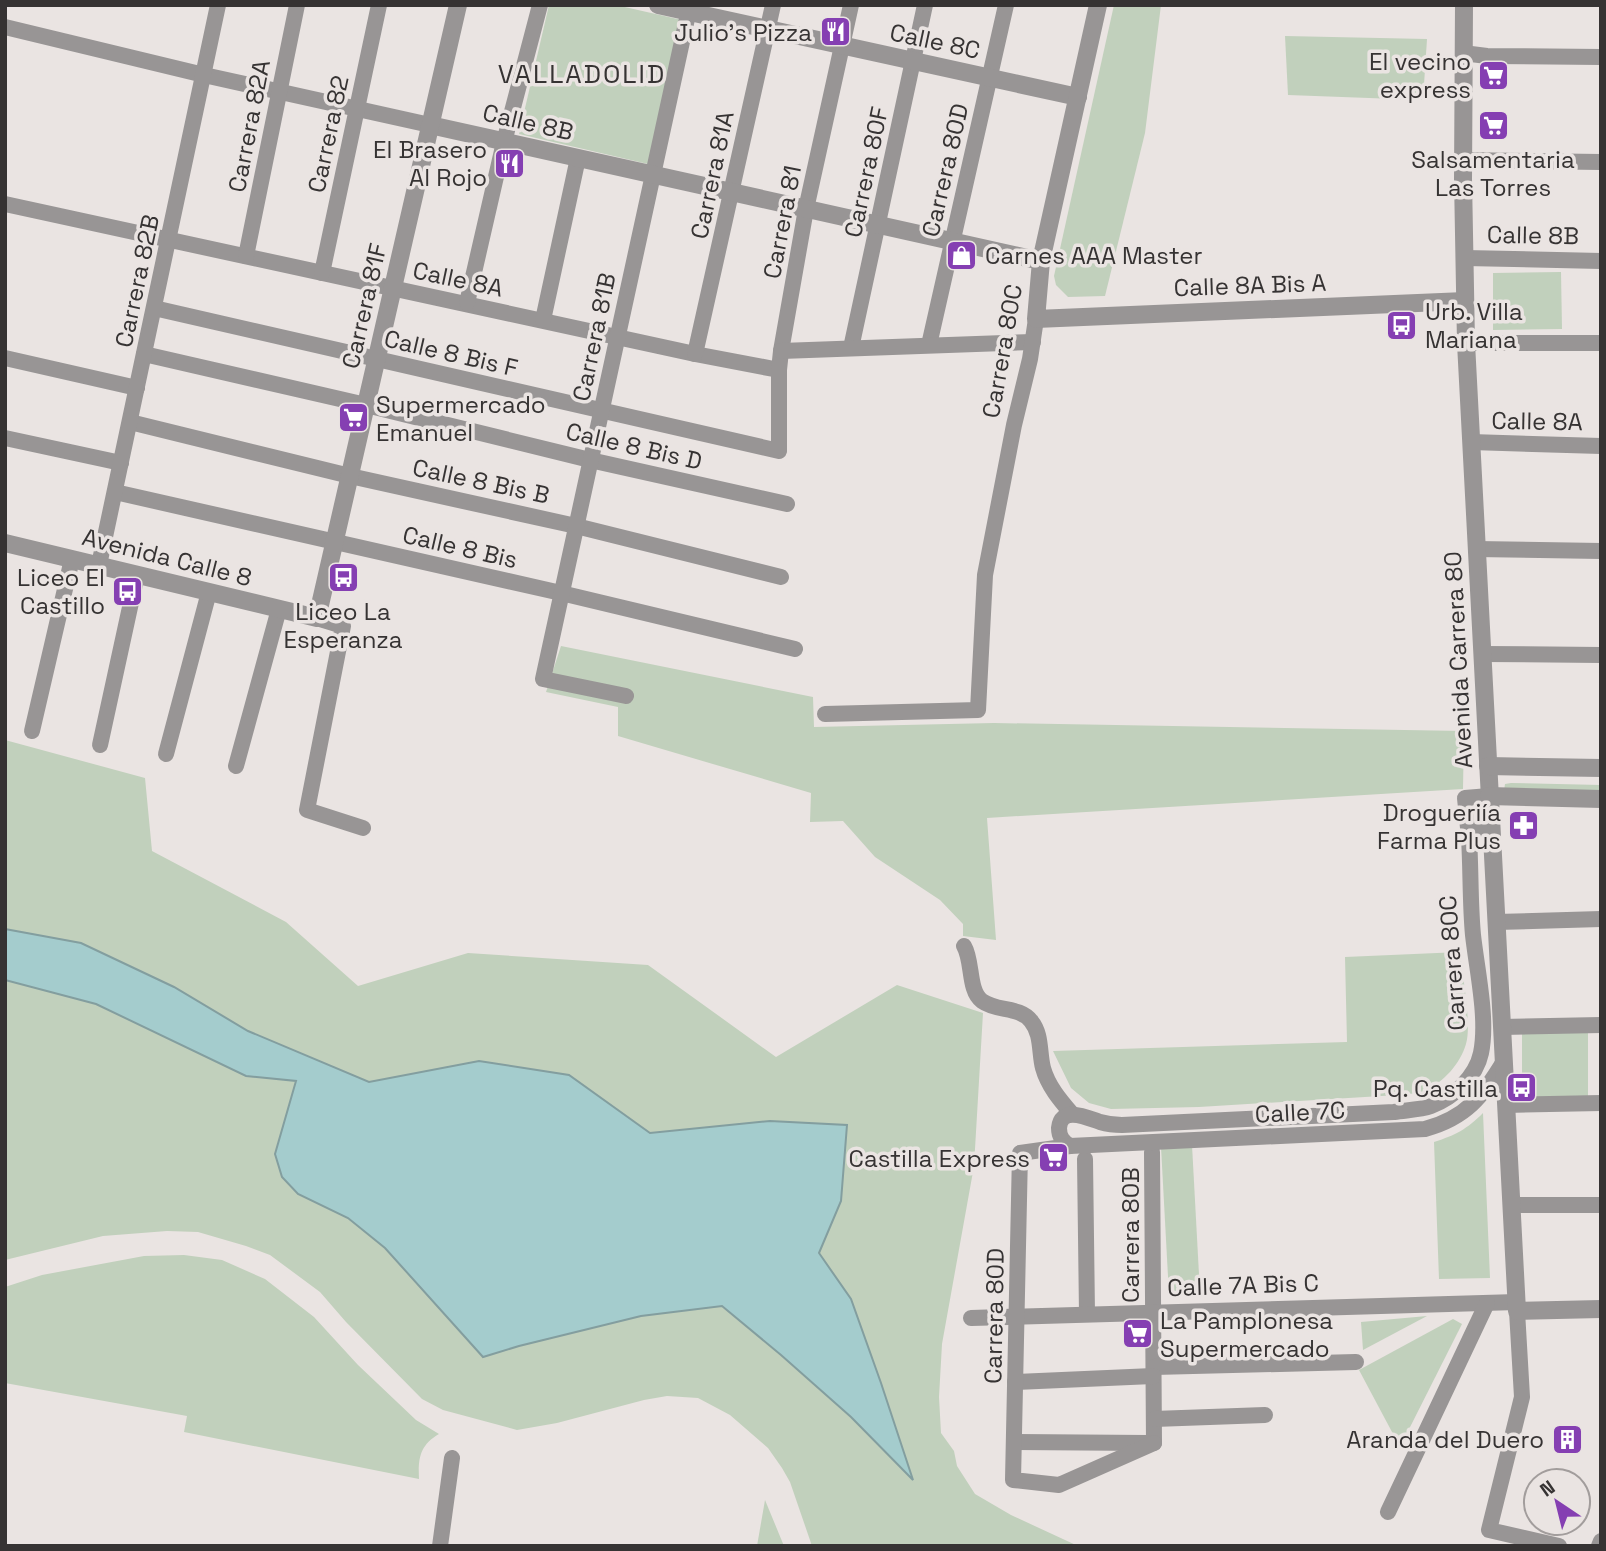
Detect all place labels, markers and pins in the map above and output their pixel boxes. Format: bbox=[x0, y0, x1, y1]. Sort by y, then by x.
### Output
restaurant icon: Julio's Pizza bbox=[818, 15, 852, 49]
place label: Julio's Pizza bbox=[674, 17, 812, 48]
place label: El vecino express bbox=[1369, 46, 1471, 105]
supermarket icon: El vecino express bbox=[1477, 58, 1511, 92]
supermarket icon: Salsamentaria Las Torres bbox=[1476, 108, 1510, 142]
place label: El Brasero Al Rojo bbox=[373, 134, 487, 193]
place label: Salsamentaria Las Torres bbox=[1411, 144, 1575, 203]
restaurant icon: El Brasero Al Rojo bbox=[493, 146, 527, 180]
shop icon: Carnes AAA Master bbox=[945, 238, 979, 272]
place label: Carnes AAA Master bbox=[985, 240, 1203, 271]
place label: Urb. Villa Mariana bbox=[1425, 296, 1523, 355]
bus stop icon: Urb. Villa Mariana bbox=[1385, 308, 1419, 342]
place label: Supermercado Emanuel bbox=[376, 389, 546, 448]
supermarket icon: Supermercado Emanuel bbox=[336, 401, 370, 435]
bus stop icon: Liceo La Esperanza bbox=[326, 560, 360, 594]
place label: Liceo El Castillo bbox=[17, 562, 105, 621]
bus stop icon: Liceo El Castillo bbox=[111, 574, 145, 608]
place label: Liceo La Esperanza bbox=[283, 596, 403, 655]
place label: Drogueriía Farma Plus bbox=[1377, 797, 1501, 856]
pharmacy icon: Drogueriía Farma Plus bbox=[1507, 809, 1541, 843]
bus stop icon: Pq. Castilla bbox=[1504, 1071, 1538, 1105]
place label: Pq. Castilla bbox=[1373, 1073, 1498, 1104]
supermarket icon: Castilla Express bbox=[1036, 1141, 1070, 1175]
place label: Castilla Express bbox=[849, 1143, 1030, 1174]
place label: La Pamplonesa Supermercado bbox=[1160, 1305, 1333, 1364]
supermarket icon: La Pamplonesa Supermercado bbox=[1120, 1317, 1154, 1351]
building icon: Aranda del Duero bbox=[1550, 1422, 1584, 1456]
place label: Aranda del Duero bbox=[1346, 1424, 1544, 1455]

